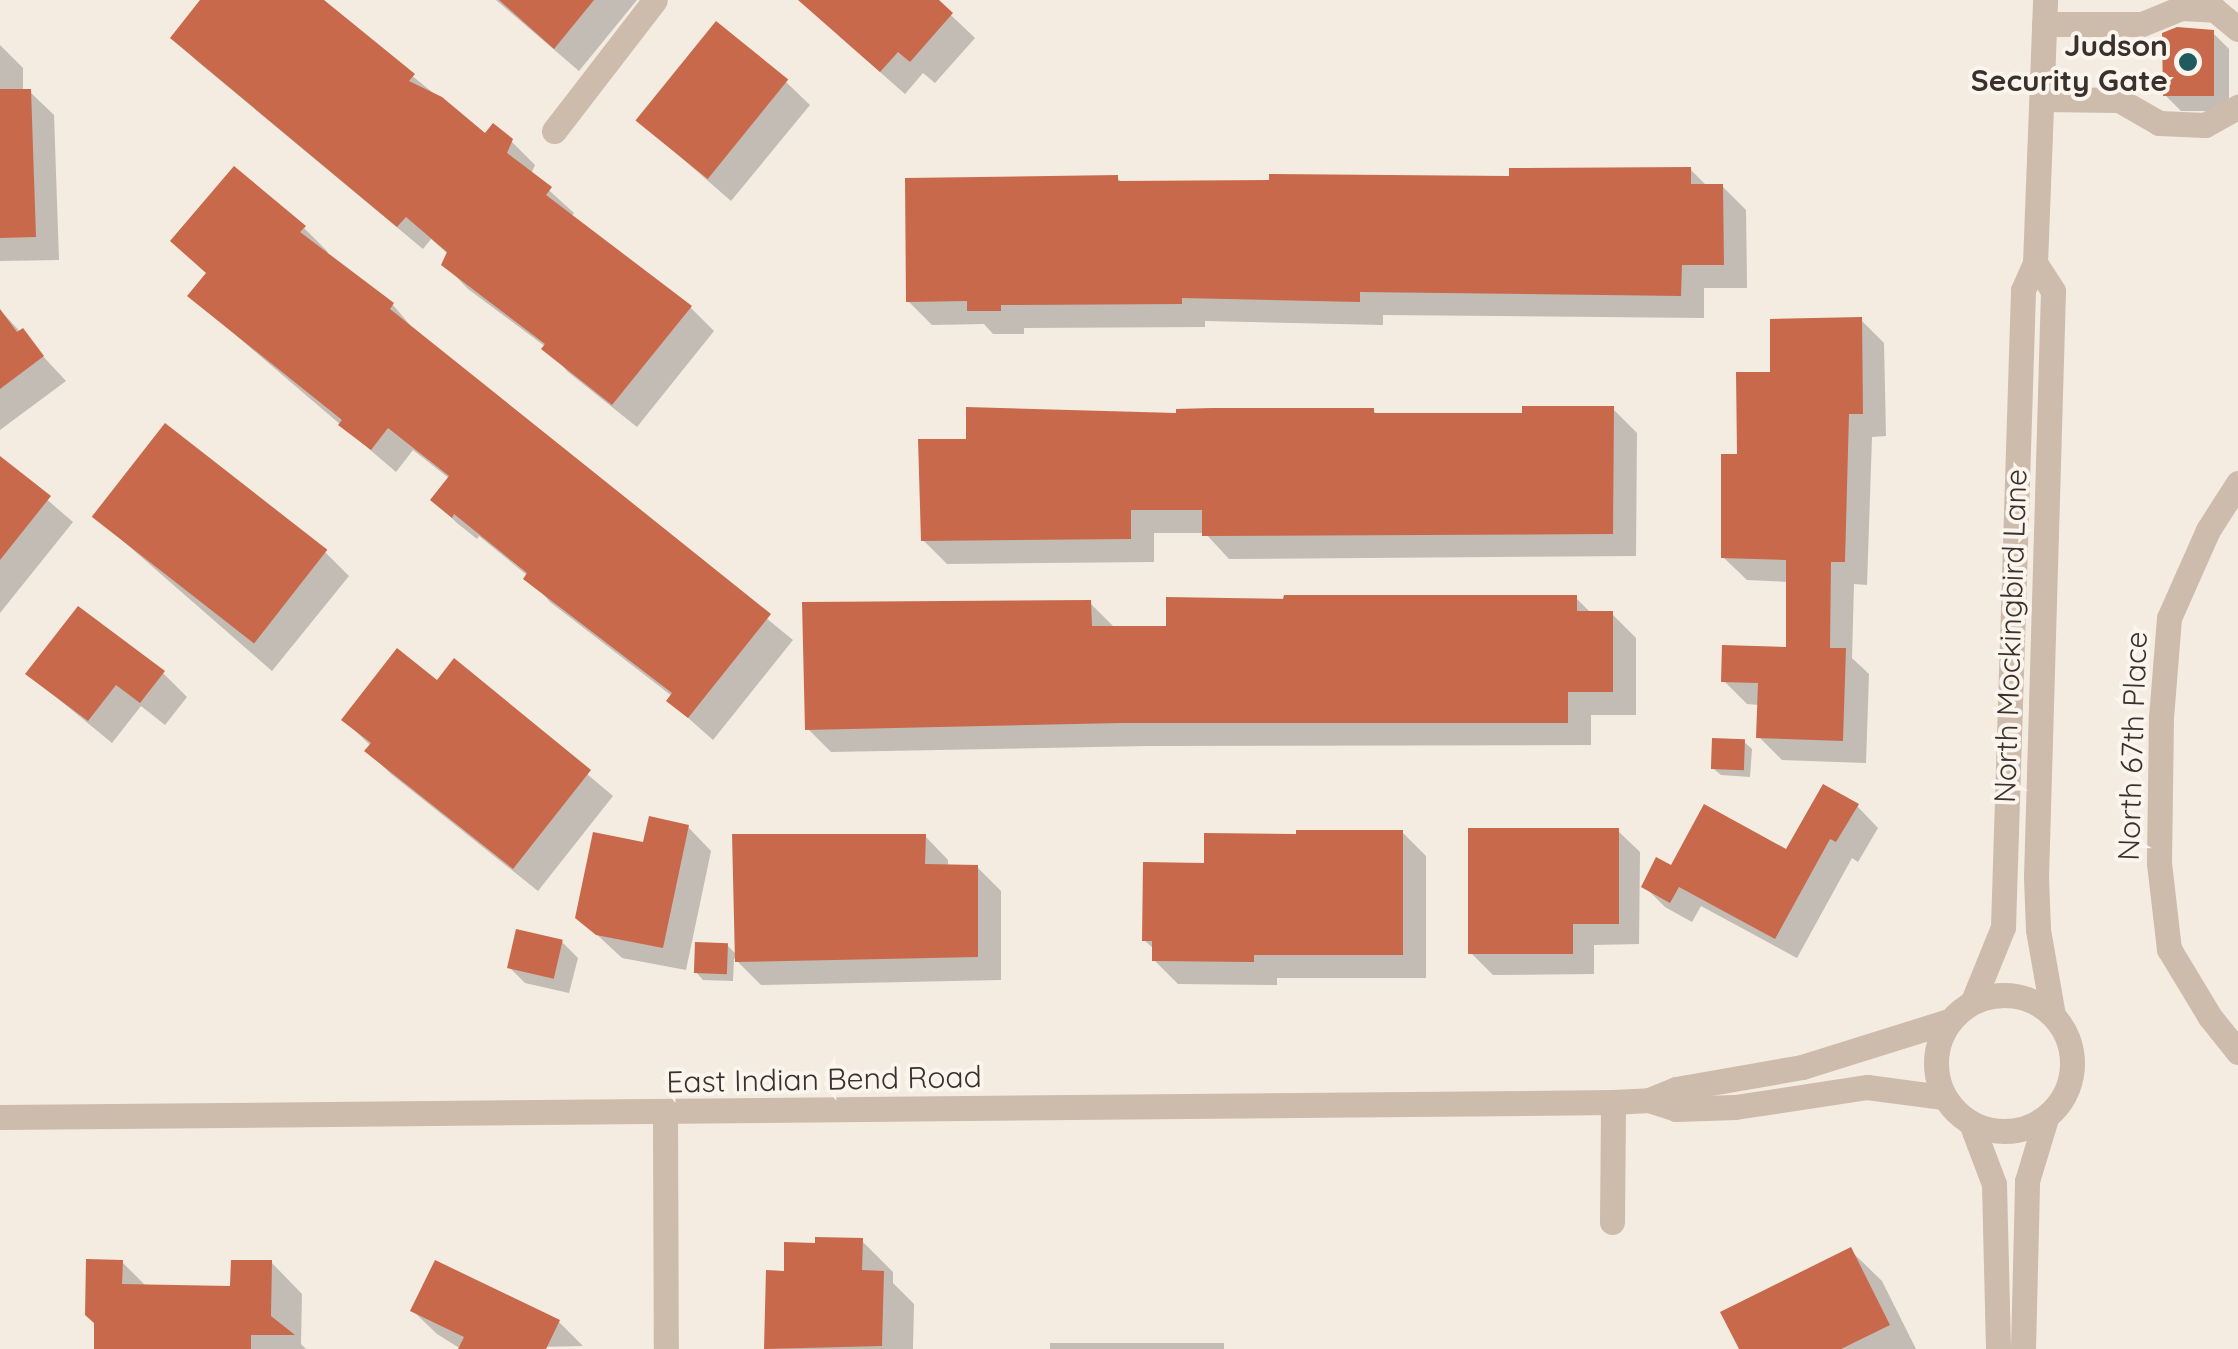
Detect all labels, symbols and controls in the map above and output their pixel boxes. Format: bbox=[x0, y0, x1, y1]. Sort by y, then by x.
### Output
place label: Judson Security Gate bbox=[1971, 27, 2168, 98]
marker: Judson Security Gate bbox=[2177, 51, 2199, 73]
street label: North Mockingbird Lane bbox=[1986, 468, 2034, 804]
street label: North 67th Place bbox=[2110, 631, 2154, 861]
street label: East Indian Bend Road bbox=[666, 1058, 982, 1100]

